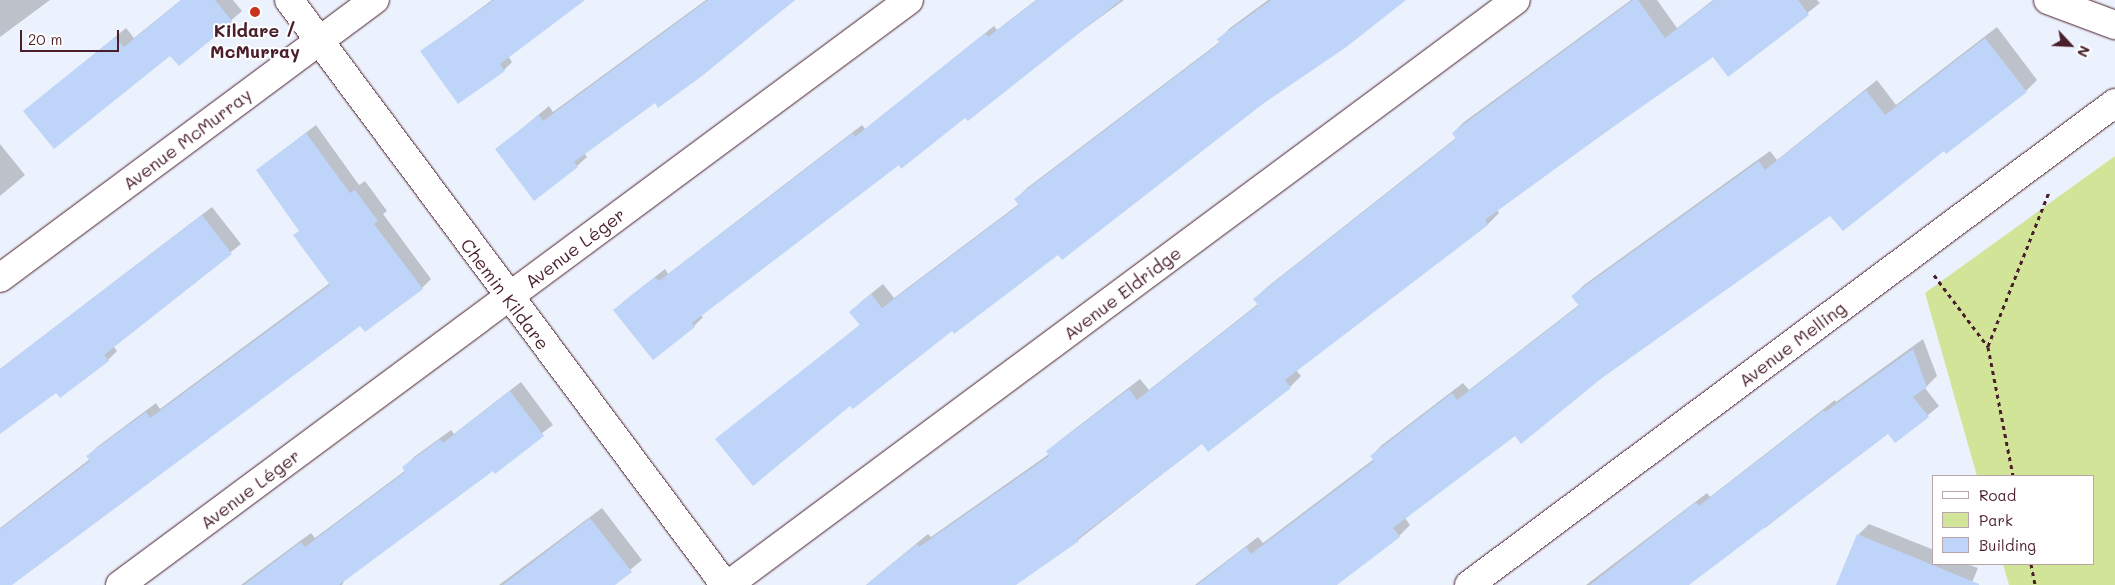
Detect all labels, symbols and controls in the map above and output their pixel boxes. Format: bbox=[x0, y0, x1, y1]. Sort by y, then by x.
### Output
marker: Kildare / McMurray bbox=[249, 6, 261, 18]
scale bar bbox=[22, 20, 121, 52]
place label: Kildare / McMurray bbox=[210, 20, 300, 62]
north arrow bbox=[2045, 20, 2095, 70]
text: 20 m bbox=[28, 29, 62, 49]
text: N bbox=[2073, 43, 2095, 60]
street label: Avenue McMurray bbox=[118, 83, 256, 195]
street label: Avenue Léger bbox=[521, 203, 629, 293]
street label: Chemin Kildare bbox=[456, 234, 554, 354]
street label: Avenue Eldridge bbox=[1059, 242, 1185, 344]
street label: Avenue Melling bbox=[1734, 297, 1850, 391]
street label: Avenue Léger bbox=[196, 444, 304, 534]
legend bbox=[1932, 475, 2095, 565]
text: Road bbox=[1979, 485, 2016, 505]
text: Park bbox=[1979, 510, 2013, 530]
text: Building bbox=[1979, 535, 2036, 555]

